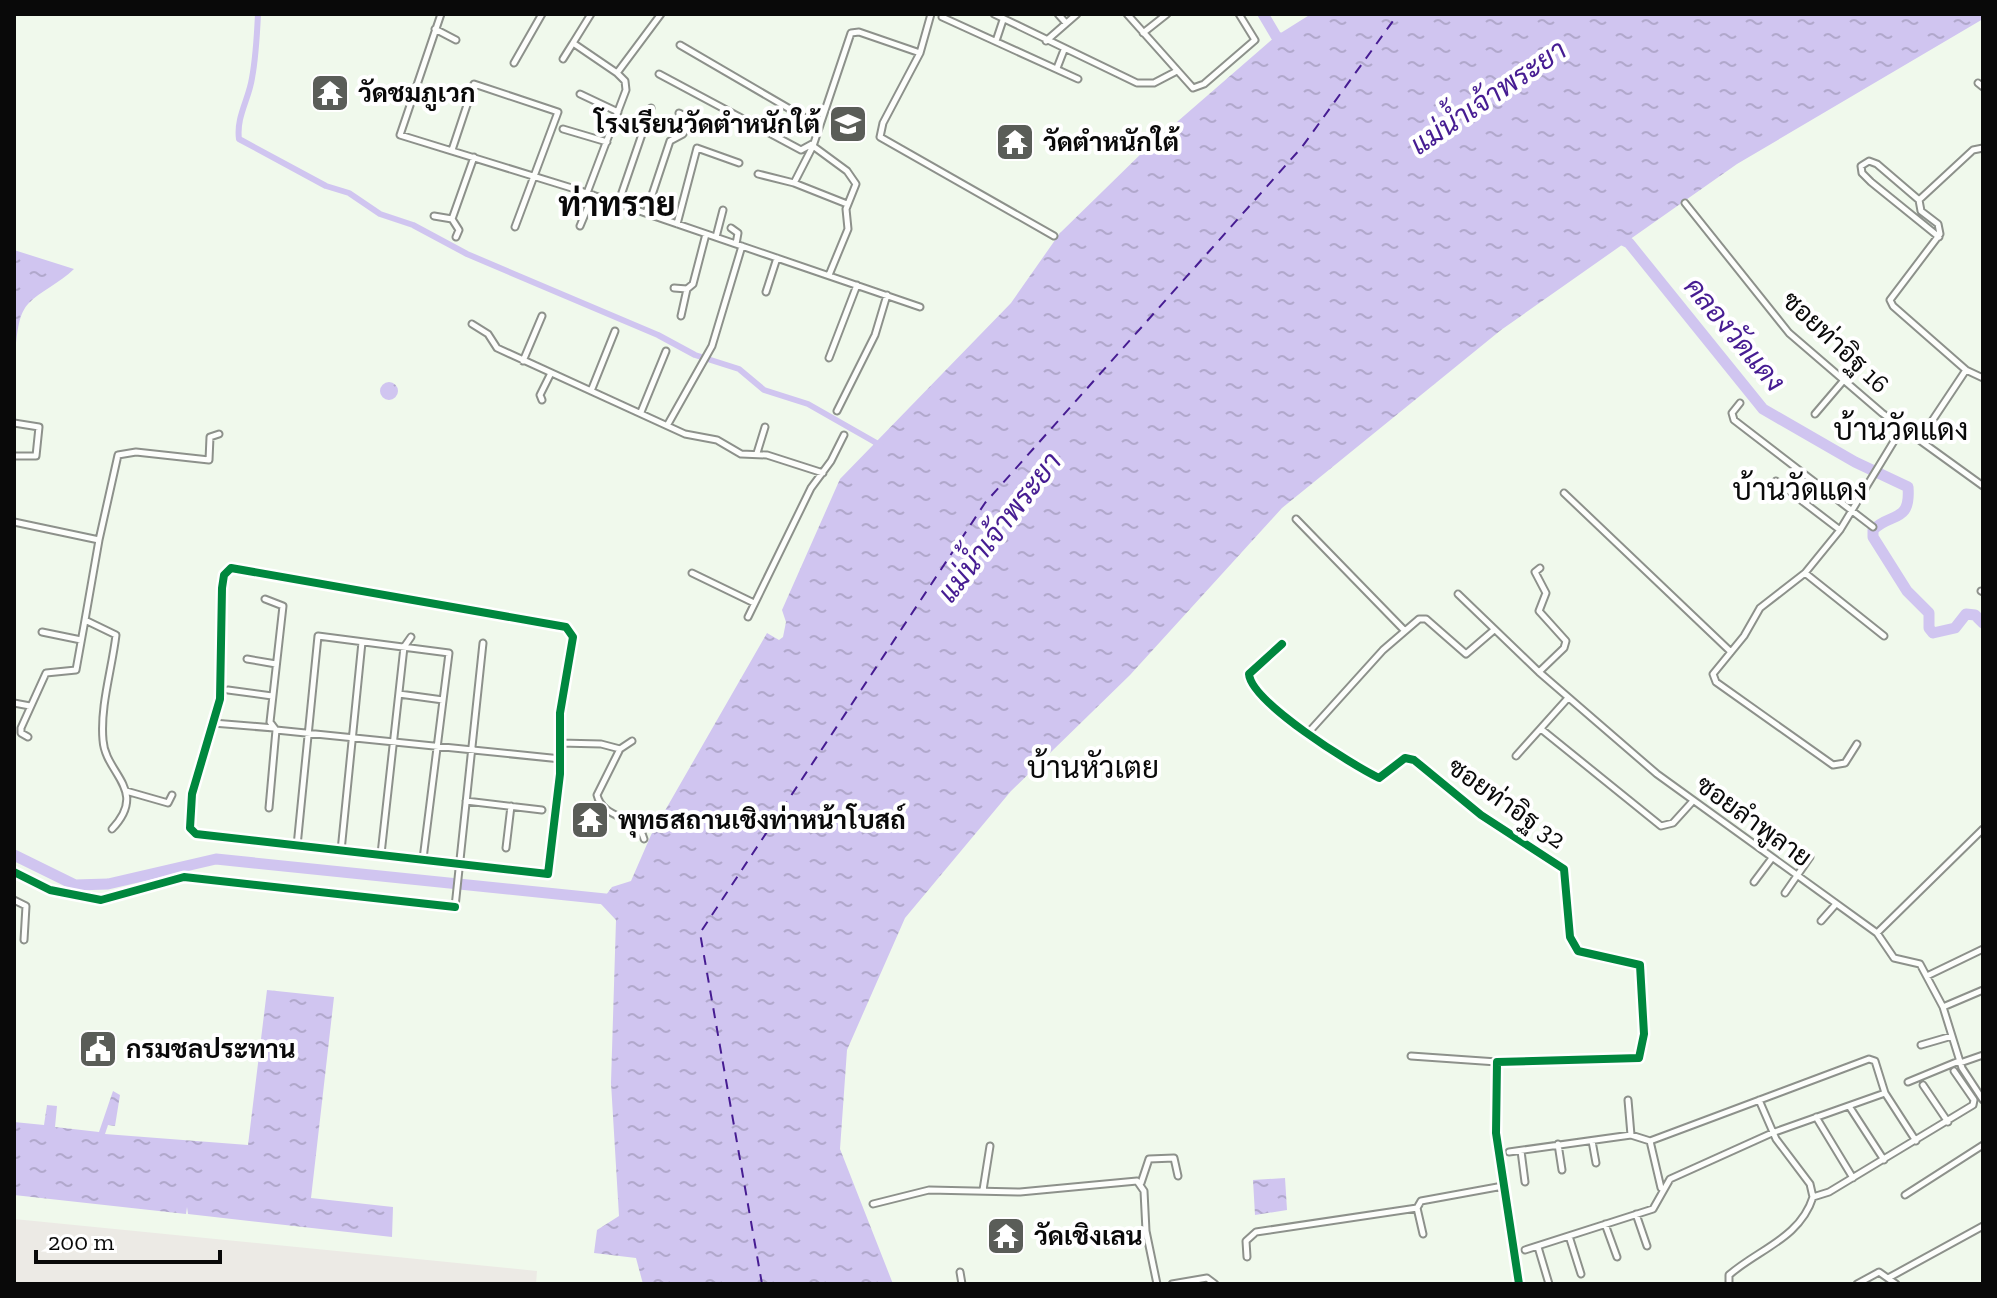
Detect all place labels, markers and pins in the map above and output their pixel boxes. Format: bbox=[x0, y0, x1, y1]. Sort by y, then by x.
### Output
temple icon: วัดชมภูเวก bbox=[309, 72, 351, 114]
place label: วัดชมภูเวก bbox=[358, 77, 475, 111]
school or university icon: โรงเรียนวัดตำหนักใต้ bbox=[827, 103, 869, 145]
place label: โรงเรียนวัดตำหนักใต้ bbox=[592, 107, 821, 140]
temple icon: วัดตำหนักใต้ bbox=[994, 121, 1036, 163]
place label: วัดตำหนักใต้ bbox=[1043, 125, 1180, 158]
temple icon: พุทธสถานเชิงท่าหน้าโบสถ์ bbox=[569, 799, 611, 841]
place label: พุทธสถานเชิงท่าหน้าโบสถ์ bbox=[618, 803, 907, 838]
public building icon: กรมชลประทาน bbox=[77, 1028, 119, 1070]
place label: กรมชลประทาน bbox=[126, 1033, 296, 1065]
temple icon: วัดเชิงเลน bbox=[985, 1215, 1027, 1257]
place label: วัดเชิงเลน bbox=[1034, 1220, 1143, 1252]

